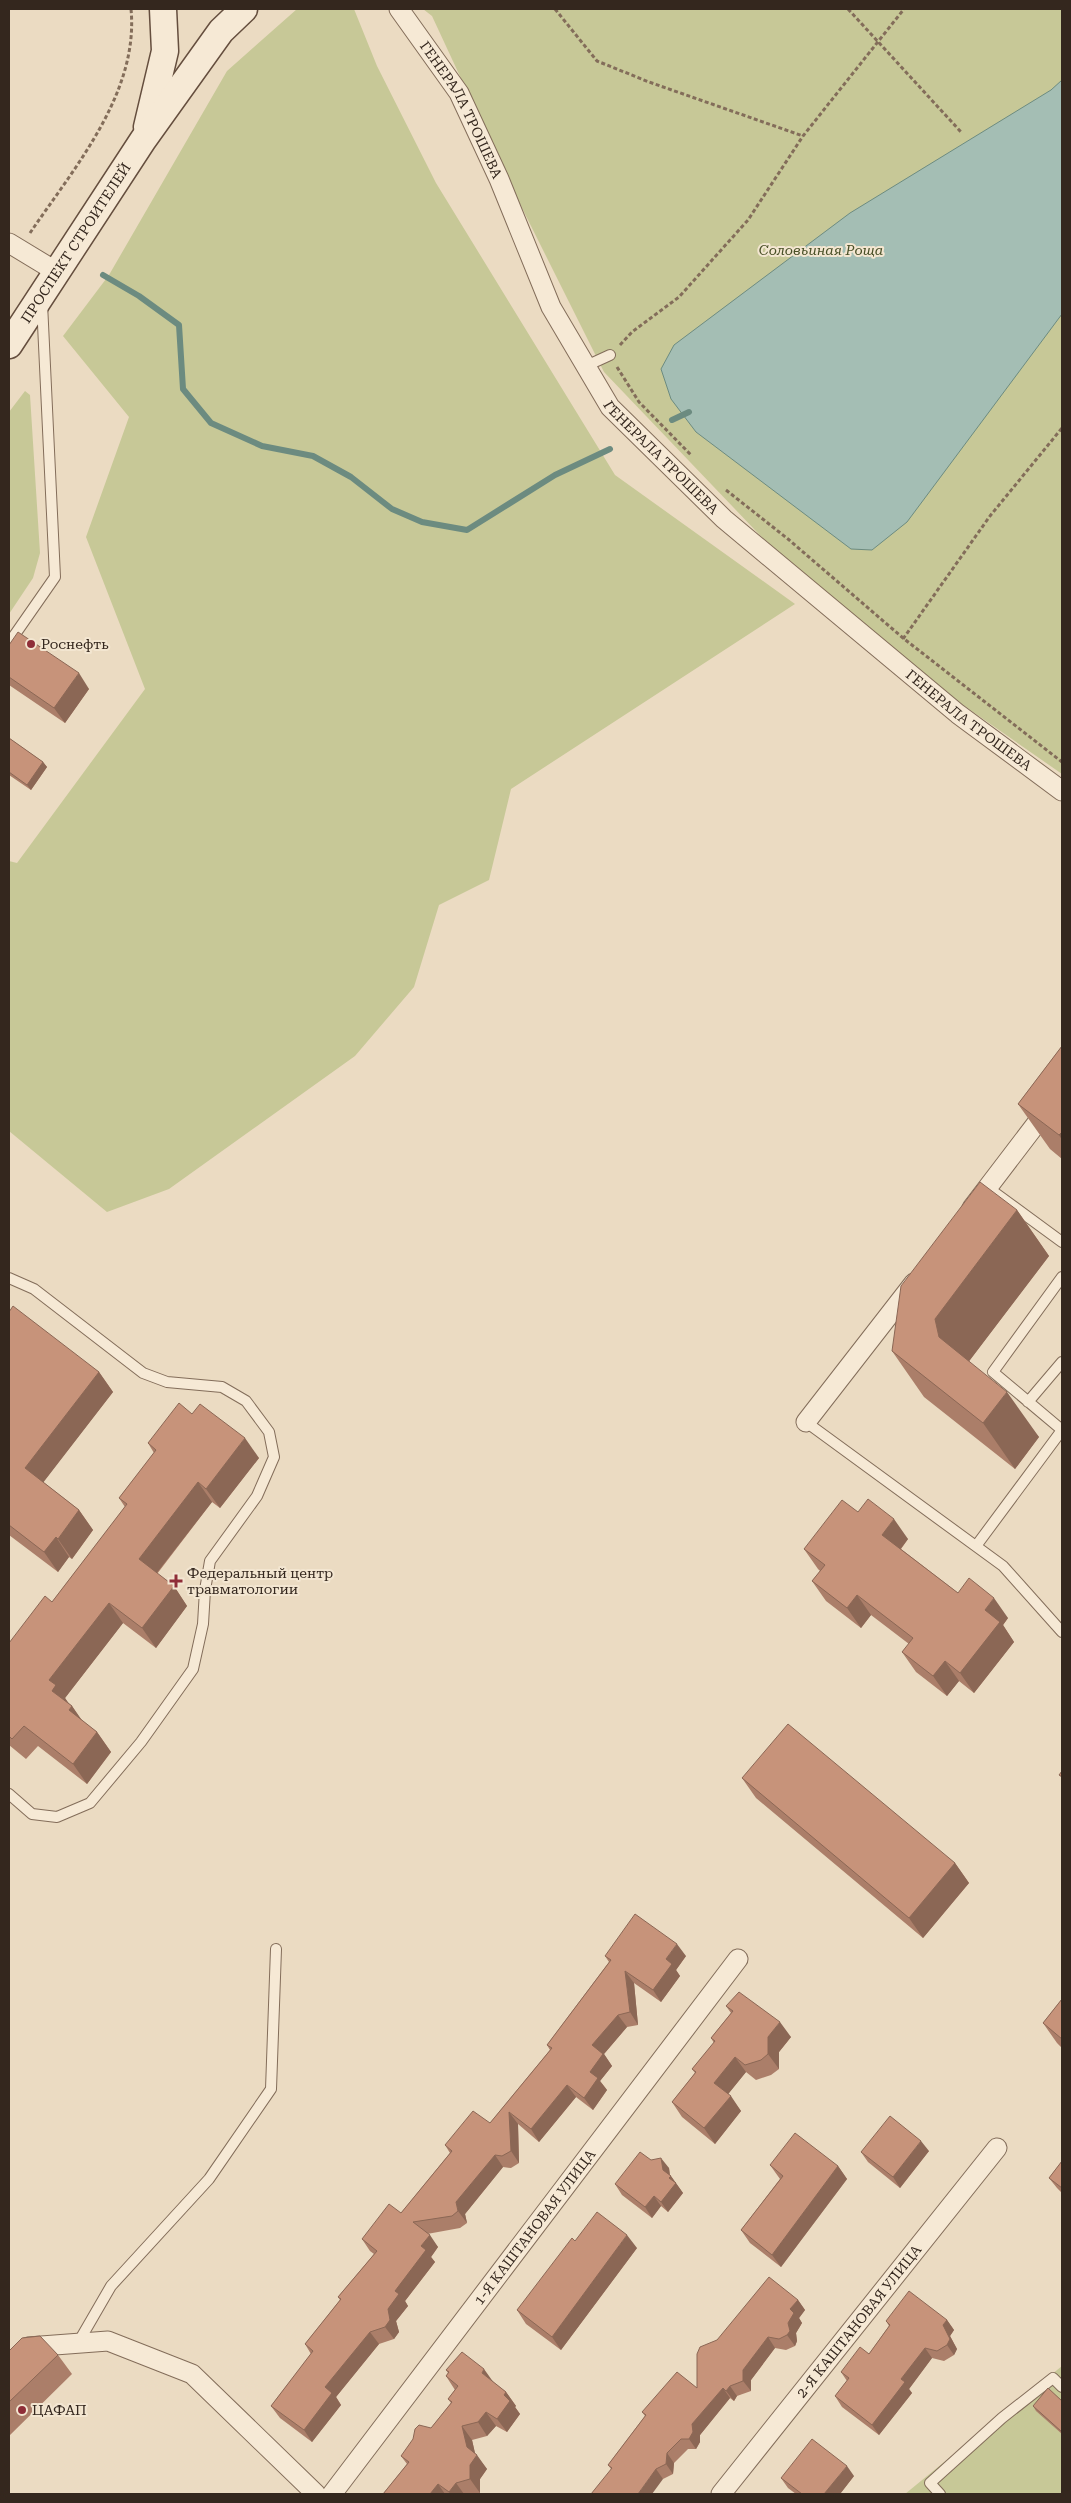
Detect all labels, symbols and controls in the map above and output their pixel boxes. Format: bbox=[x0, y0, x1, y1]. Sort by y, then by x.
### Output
street label: ГЕНЕРАЛА ТРОШЕВА bbox=[417, 38, 506, 181]
street label: ПРОСПЕКТ СТРОИТЕЛЕЙ bbox=[18, 160, 134, 326]
park label: Соловьиная Роща bbox=[759, 242, 883, 258]
street label: ГЕНЕРАЛА ТРОШЕВА bbox=[600, 398, 722, 517]
place label: Роснефть bbox=[41, 636, 109, 652]
marker: Роснефть bbox=[25, 638, 37, 650]
street label: ГЕНЕРАЛА ТРОШЕВА bbox=[903, 666, 1035, 774]
place label: Федеральный центр травматологии bbox=[187, 1565, 333, 1597]
marker: Федеральный центр травматологии bbox=[169, 1574, 183, 1588]
street label: 1-Я КАШТАНОВАЯ УЛИЦА bbox=[471, 2146, 599, 2308]
street label: 2-Я КАШТАНОВАЯ УЛИЦА bbox=[793, 2242, 925, 2401]
place label: ЦАФАП bbox=[32, 2402, 86, 2418]
marker: ЦАФАП bbox=[16, 2404, 28, 2416]

